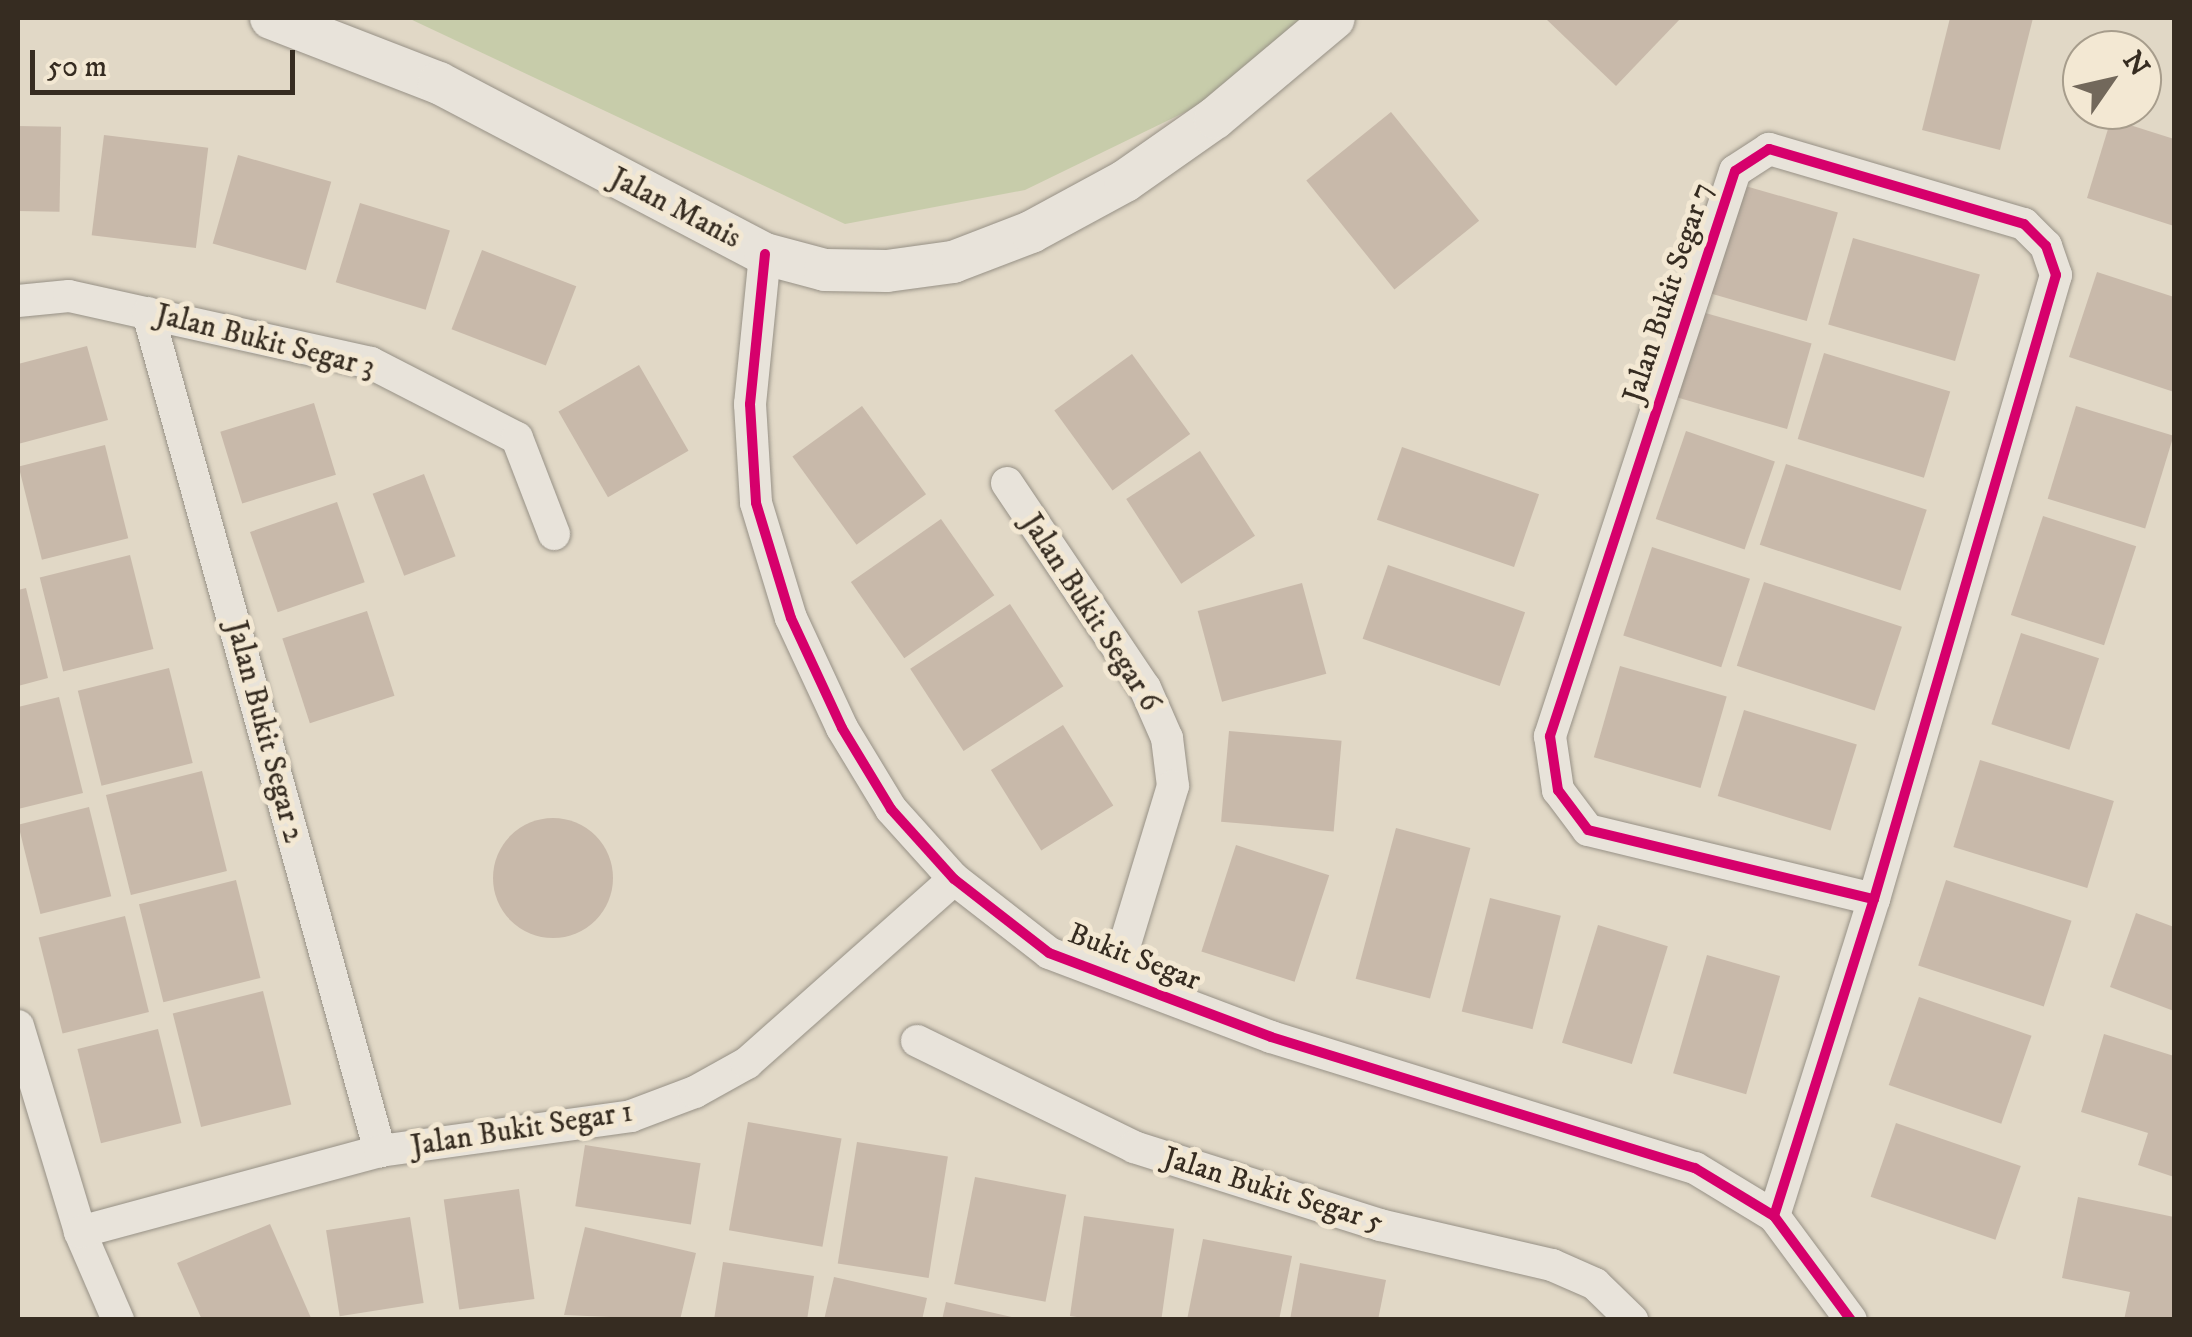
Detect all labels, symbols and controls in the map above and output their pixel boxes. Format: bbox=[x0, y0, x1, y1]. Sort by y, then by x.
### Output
scale bar bbox=[35, 30, 300, 92]
north arrow bbox=[2062, 30, 2162, 130]
text: N bbox=[2115, 45, 2157, 83]
text: 50 m bbox=[47, 49, 107, 86]
street label: Jalan Manis bbox=[604, 161, 746, 257]
street label: Jalan Bukit Segar 7 bbox=[1617, 179, 1721, 407]
street label: Jalan Bukit Segar 3 bbox=[152, 297, 378, 387]
street label: Jalan Bukit Segar 6 bbox=[1013, 507, 1167, 719]
street label: Jalan Bukit Segar 2 bbox=[217, 617, 311, 847]
street label: Bukit Segar bbox=[1063, 916, 1205, 1000]
street label: Jalan Bukit Segar 1 bbox=[409, 1095, 635, 1165]
street label: Jalan Bukit Segar 5 bbox=[1159, 1140, 1387, 1242]

